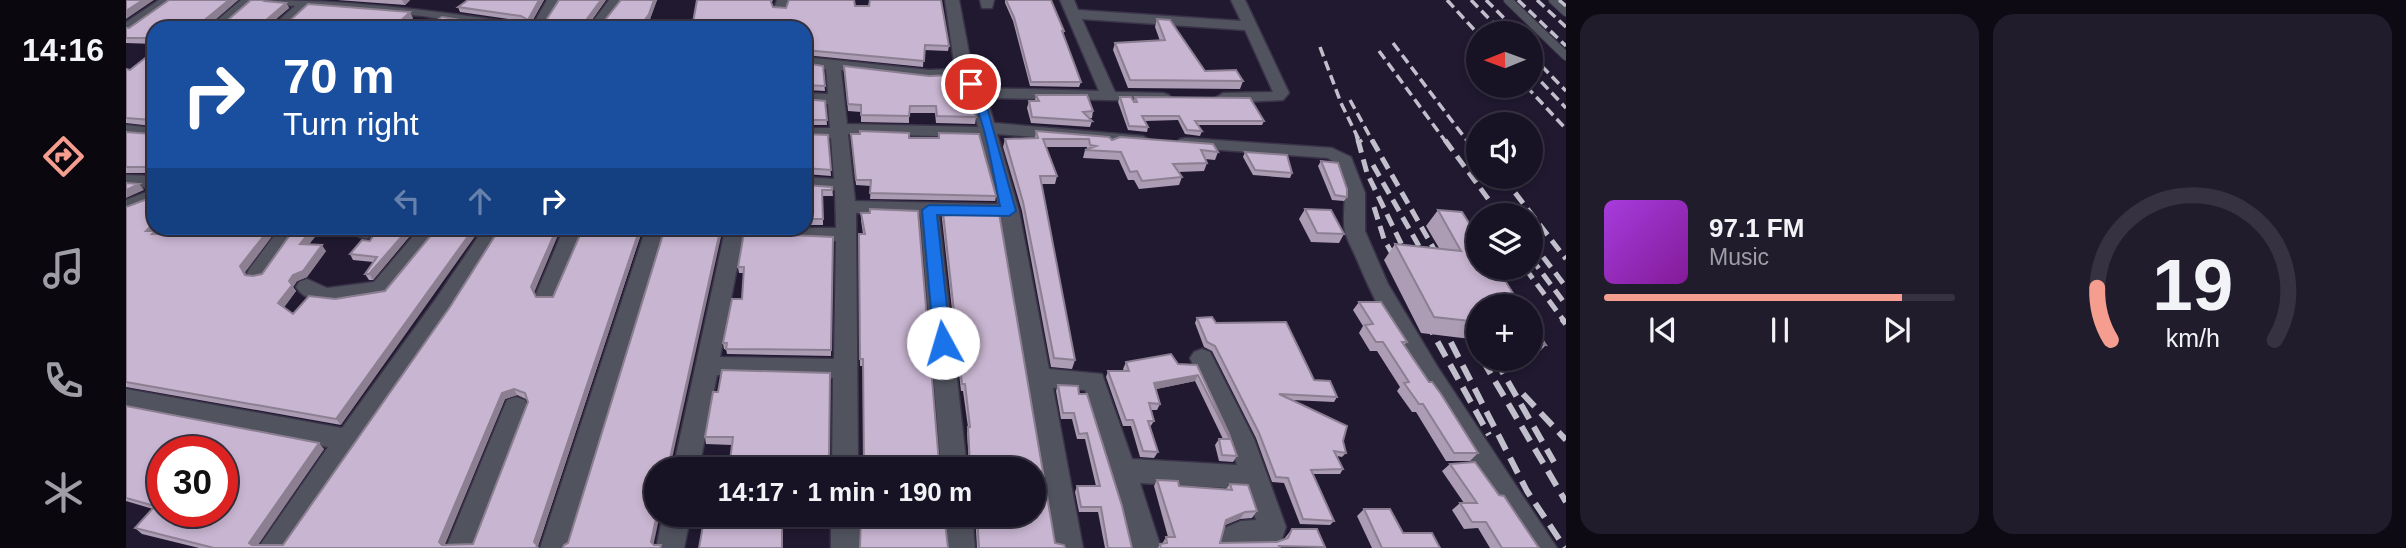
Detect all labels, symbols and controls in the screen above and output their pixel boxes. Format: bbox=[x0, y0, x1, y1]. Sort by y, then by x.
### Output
north arrow bbox=[1466, 21, 1544, 98]
map controls bbox=[1466, 21, 1543, 371]
text: 14:16 bbox=[22, 32, 104, 68]
icon: right bbox=[168, 49, 259, 140]
text: 70 m bbox=[283, 49, 395, 103]
pin bbox=[941, 54, 1001, 114]
icon: arrive bbox=[952, 65, 990, 103]
text: Turn right bbox=[283, 106, 419, 142]
button: sound bbox=[1466, 112, 1543, 189]
icon: directions bbox=[39, 132, 88, 181]
icon: left bbox=[388, 182, 426, 220]
icon: ahead bbox=[461, 182, 499, 220]
icon: right bbox=[534, 182, 572, 220]
button: layers bbox=[1466, 203, 1543, 280]
text: 97.1 FM bbox=[1709, 213, 1804, 243]
icon: music bbox=[39, 244, 88, 293]
text: Music bbox=[1709, 244, 1769, 270]
text: 19 bbox=[2152, 244, 2233, 325]
button: + bbox=[1466, 294, 1543, 371]
position arrow bbox=[906, 306, 980, 380]
icon: previous bbox=[1644, 311, 1682, 349]
icon: pause bbox=[1761, 311, 1799, 349]
icon: next bbox=[1878, 311, 1916, 349]
text: km/h bbox=[2165, 324, 2220, 352]
icon: phone bbox=[39, 356, 88, 405]
speed limit sign: 30 bbox=[147, 436, 238, 527]
icon: climate bbox=[39, 468, 88, 517]
text: 14:17 · 1 min · 190 m bbox=[718, 477, 972, 507]

